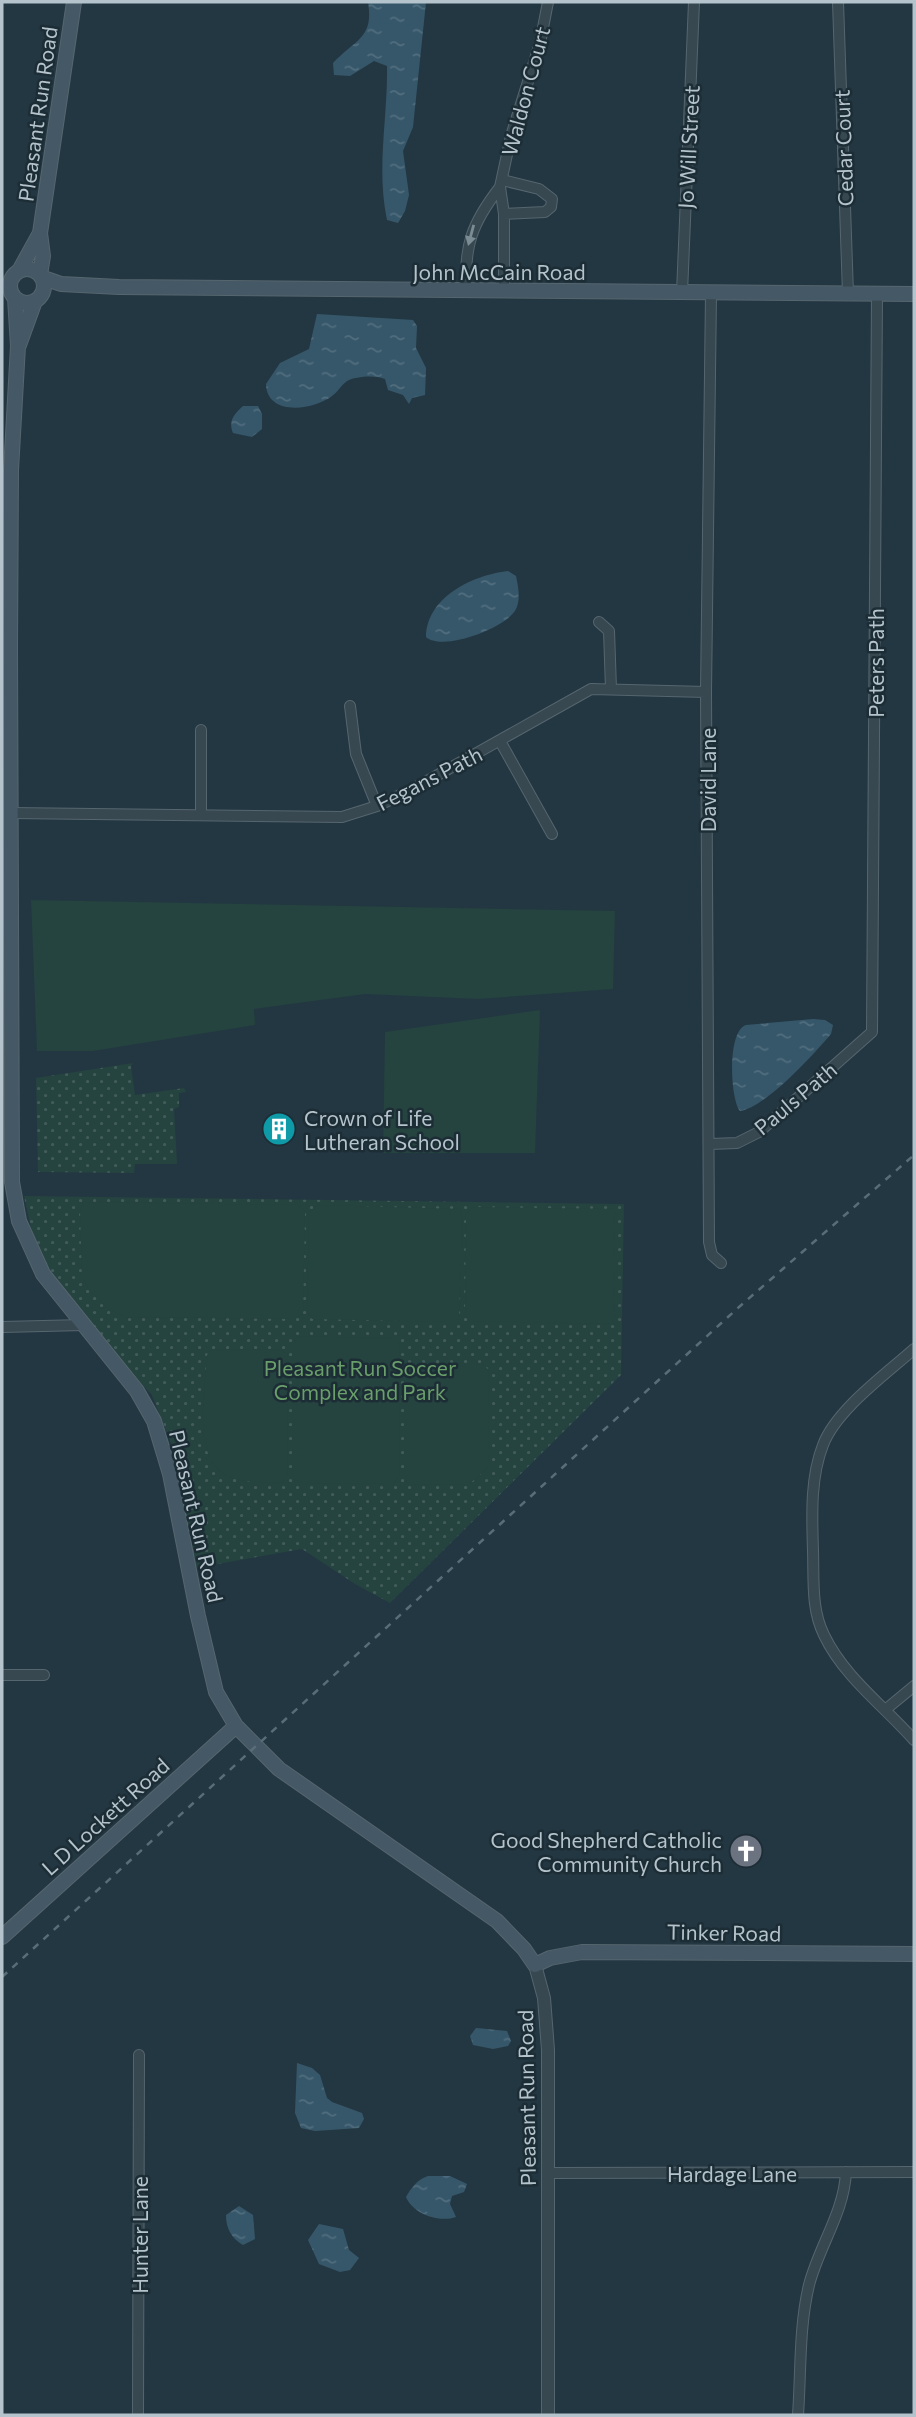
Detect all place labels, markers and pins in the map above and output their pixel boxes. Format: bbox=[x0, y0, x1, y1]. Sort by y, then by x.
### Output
place label: Crown of Life Lutheran School bbox=[304, 1105, 460, 1154]
building icon: Crown of Life Lutheran School bbox=[260, 1110, 298, 1148]
place label: Good Shepherd Catholic Community Church bbox=[491, 1827, 722, 1876]
church icon: Good Shepherd Catholic Community Church bbox=[727, 1832, 765, 1870]

